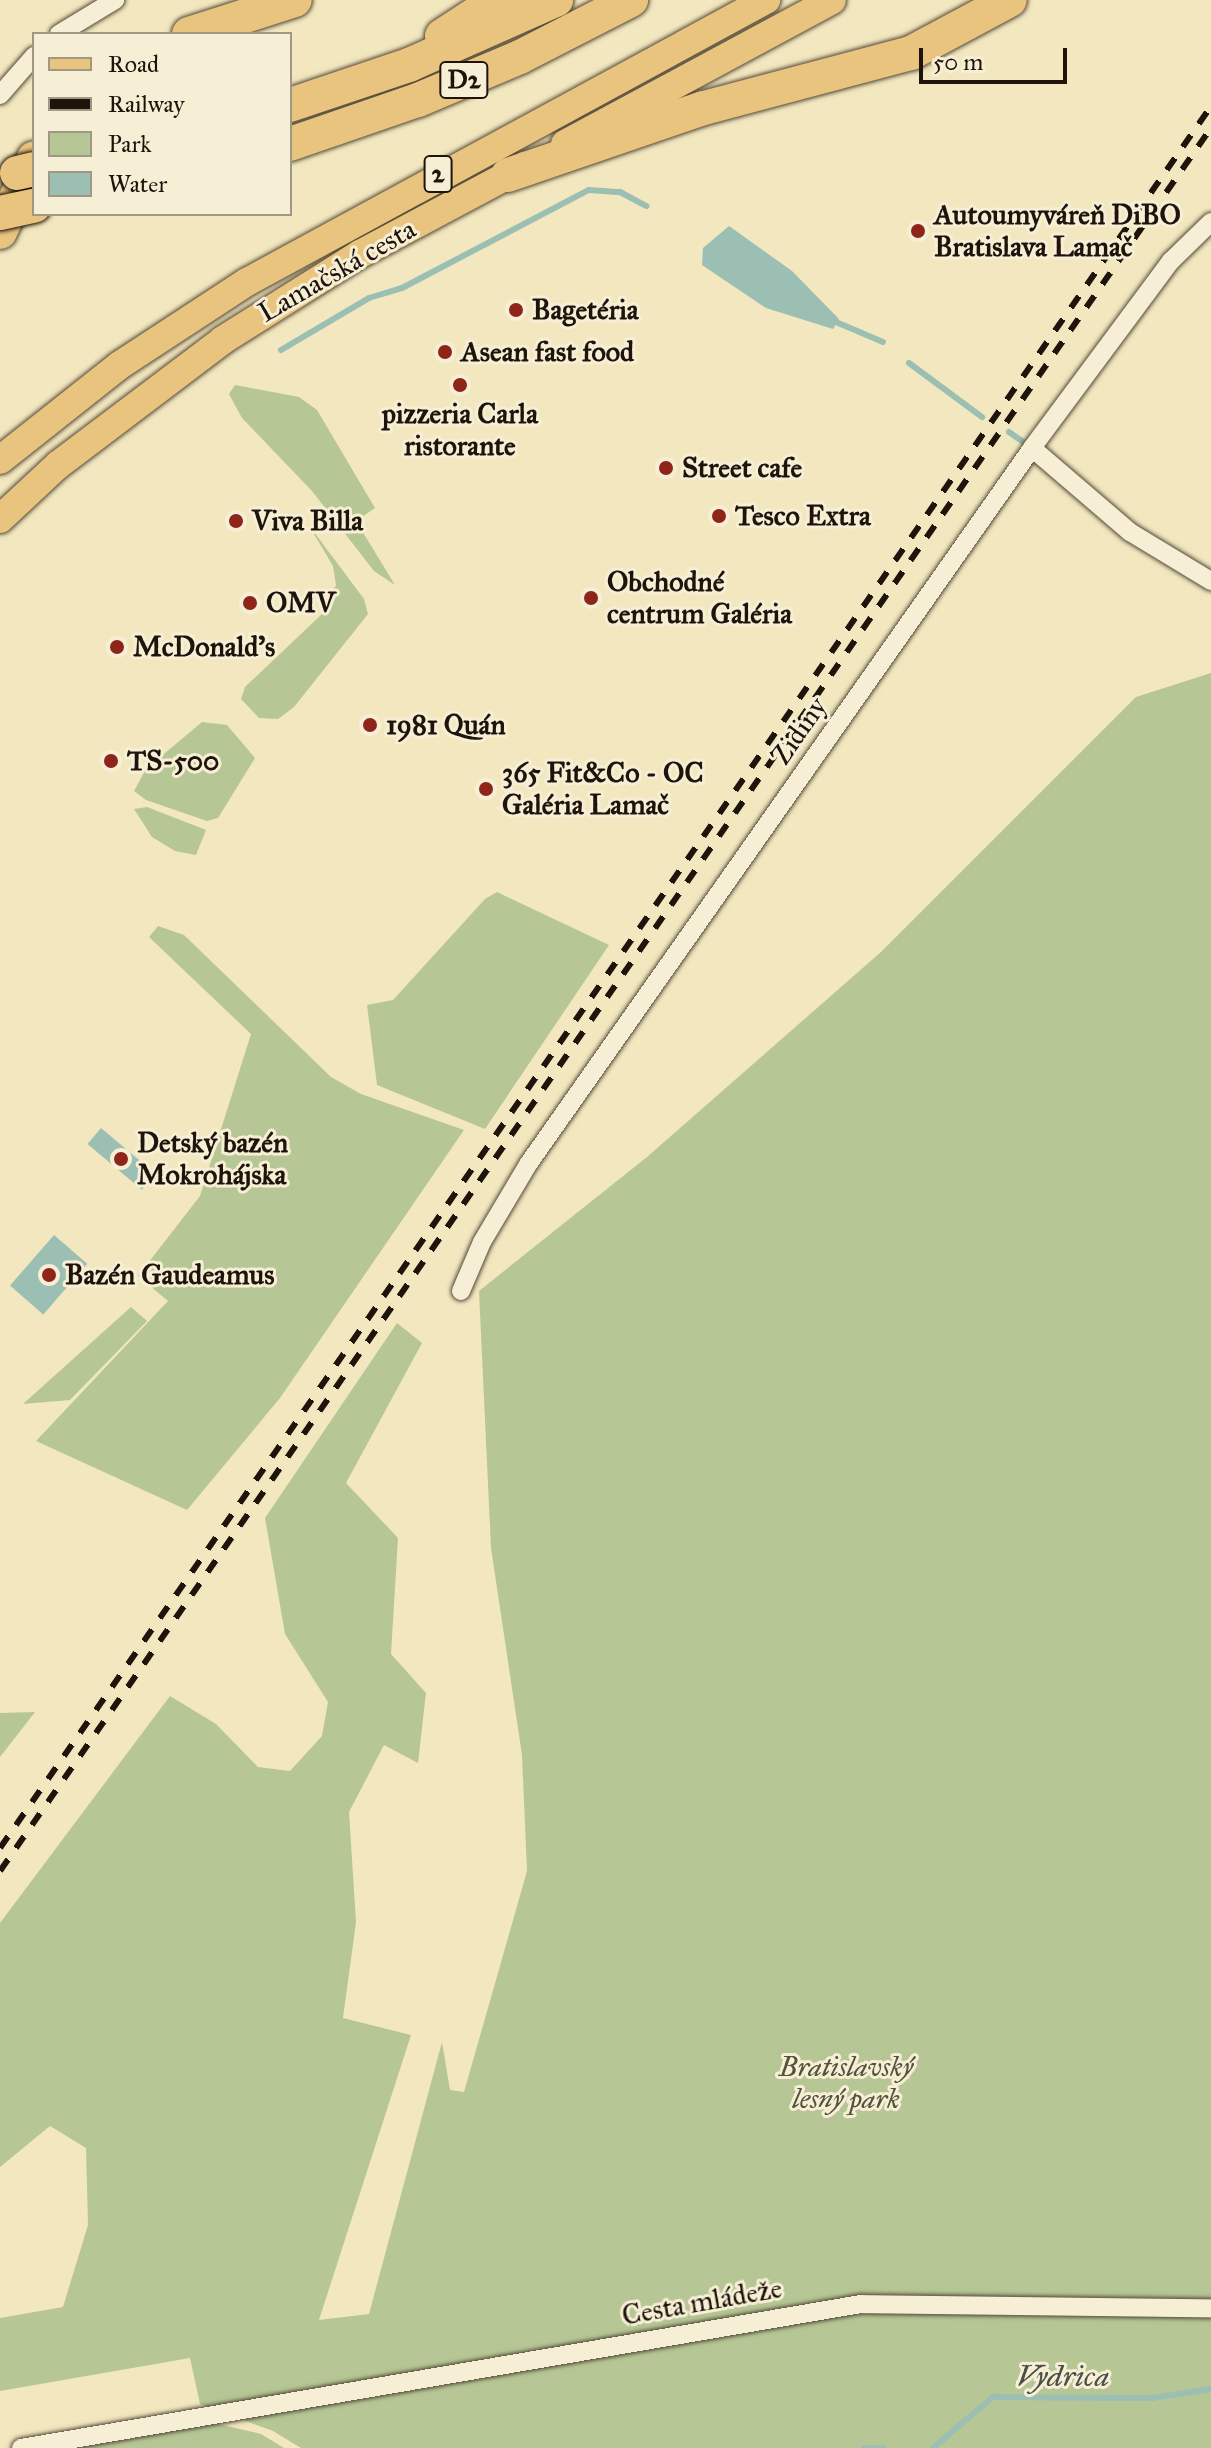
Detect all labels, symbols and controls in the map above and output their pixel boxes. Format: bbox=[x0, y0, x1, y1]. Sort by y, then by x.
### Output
legend bbox=[32, 32, 292, 216]
scale bar bbox=[923, 32, 1071, 82]
text: 50 m bbox=[933, 47, 983, 77]
text: Road bbox=[108, 49, 159, 79]
road number: D2 bbox=[438, 58, 490, 102]
text: Railway bbox=[108, 89, 185, 119]
text: Park bbox=[108, 129, 151, 159]
road number: 2 bbox=[422, 152, 454, 196]
text: Water bbox=[108, 169, 167, 199]
place label: Autoumyváreň DiBO Bratislava Lamač bbox=[934, 198, 1181, 264]
street label: Lamačská cesta bbox=[252, 212, 422, 330]
marker: Autoumyváreň DiBO Bratislava Lamač bbox=[909, 222, 927, 240]
place label: Bagetéria bbox=[532, 293, 639, 327]
marker: Bagetéria bbox=[507, 301, 525, 319]
place label: Asean fast food bbox=[461, 335, 634, 369]
marker: Asean fast food bbox=[436, 343, 454, 361]
marker: pizzeria Carla ristorante bbox=[451, 376, 469, 394]
place label: pizzeria Carla ristorante bbox=[382, 397, 538, 463]
place label: Street cafe bbox=[682, 451, 802, 485]
marker: Street cafe bbox=[657, 459, 675, 477]
place label: Tesco Extra bbox=[735, 499, 871, 533]
place label: Viva Billa bbox=[252, 504, 363, 538]
marker: Tesco Extra bbox=[710, 507, 728, 525]
marker: Viva Billa bbox=[227, 512, 245, 530]
place label: Obchodné centrum Galéria bbox=[607, 565, 792, 631]
place label: OMV bbox=[266, 586, 335, 620]
marker: Obchodné centrum Galéria bbox=[582, 589, 600, 607]
marker: OMV bbox=[241, 594, 259, 612]
place label: McDonald's bbox=[133, 630, 275, 664]
marker: McDonald's bbox=[108, 638, 126, 656]
street label: Zidiny bbox=[764, 691, 834, 771]
place label: 1981 Quán bbox=[386, 708, 506, 742]
marker: 1981 Quán bbox=[361, 716, 379, 734]
place label: TS-500 bbox=[127, 744, 219, 778]
marker: TS-500 bbox=[102, 752, 120, 770]
place label: 365 Fit&Co - OC Galéria Lamač bbox=[502, 756, 703, 822]
marker: 365 Fit&Co - OC Galéria Lamač bbox=[477, 780, 495, 798]
place label: Detský bazén Mokrohájska bbox=[137, 1126, 288, 1192]
marker: Detský bazén Mokrohájska bbox=[112, 1150, 130, 1168]
place label: Bazén Gaudeamus bbox=[65, 1258, 274, 1292]
marker: Bazén Gaudeamus bbox=[40, 1266, 58, 1284]
park label: Bratislavský lesný park bbox=[779, 2050, 913, 2116]
street label: Cesta mládeže bbox=[619, 2271, 785, 2333]
water label: Vydrica bbox=[1017, 2358, 1109, 2394]

